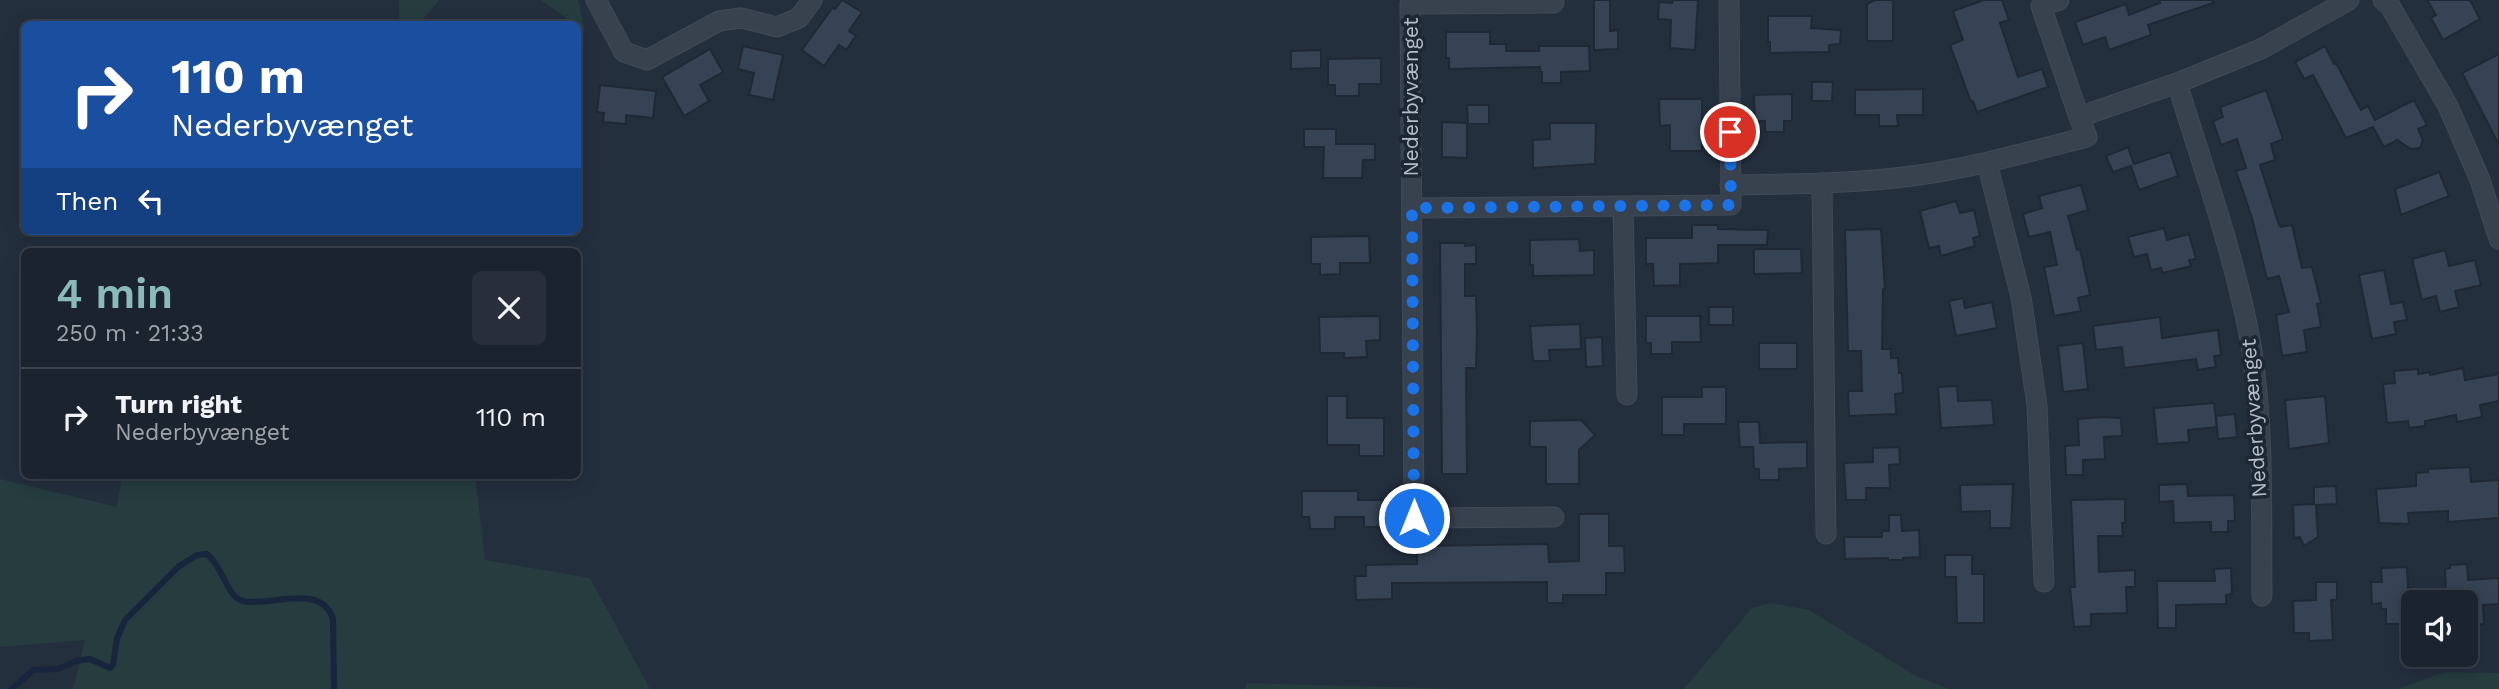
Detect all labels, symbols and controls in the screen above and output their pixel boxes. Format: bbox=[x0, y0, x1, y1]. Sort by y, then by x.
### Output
street label: Nederbyvænget bbox=[1398, 17, 1423, 177]
text: 110 m bbox=[171, 47, 305, 105]
icon: right bbox=[56, 49, 147, 140]
pin bbox=[1700, 102, 1760, 162]
text: Nederbyvænget bbox=[171, 106, 413, 144]
icon: arrive bbox=[1711, 113, 1749, 151]
icon: left bbox=[132, 182, 170, 220]
text: Then bbox=[56, 186, 118, 216]
text: 4 min bbox=[56, 269, 173, 318]
button: close bbox=[472, 271, 546, 345]
text: 250 m · 21:33 bbox=[56, 320, 204, 347]
street label: Nederbyvænget bbox=[2235, 338, 2272, 498]
text: Turn right bbox=[115, 389, 242, 419]
icon: right bbox=[56, 398, 94, 436]
text: 110 m bbox=[476, 402, 546, 432]
text: Nederbyvænget bbox=[115, 419, 289, 446]
position arrow bbox=[1377, 481, 1451, 555]
map controls bbox=[2401, 590, 2478, 667]
button: sound bbox=[2401, 590, 2478, 667]

